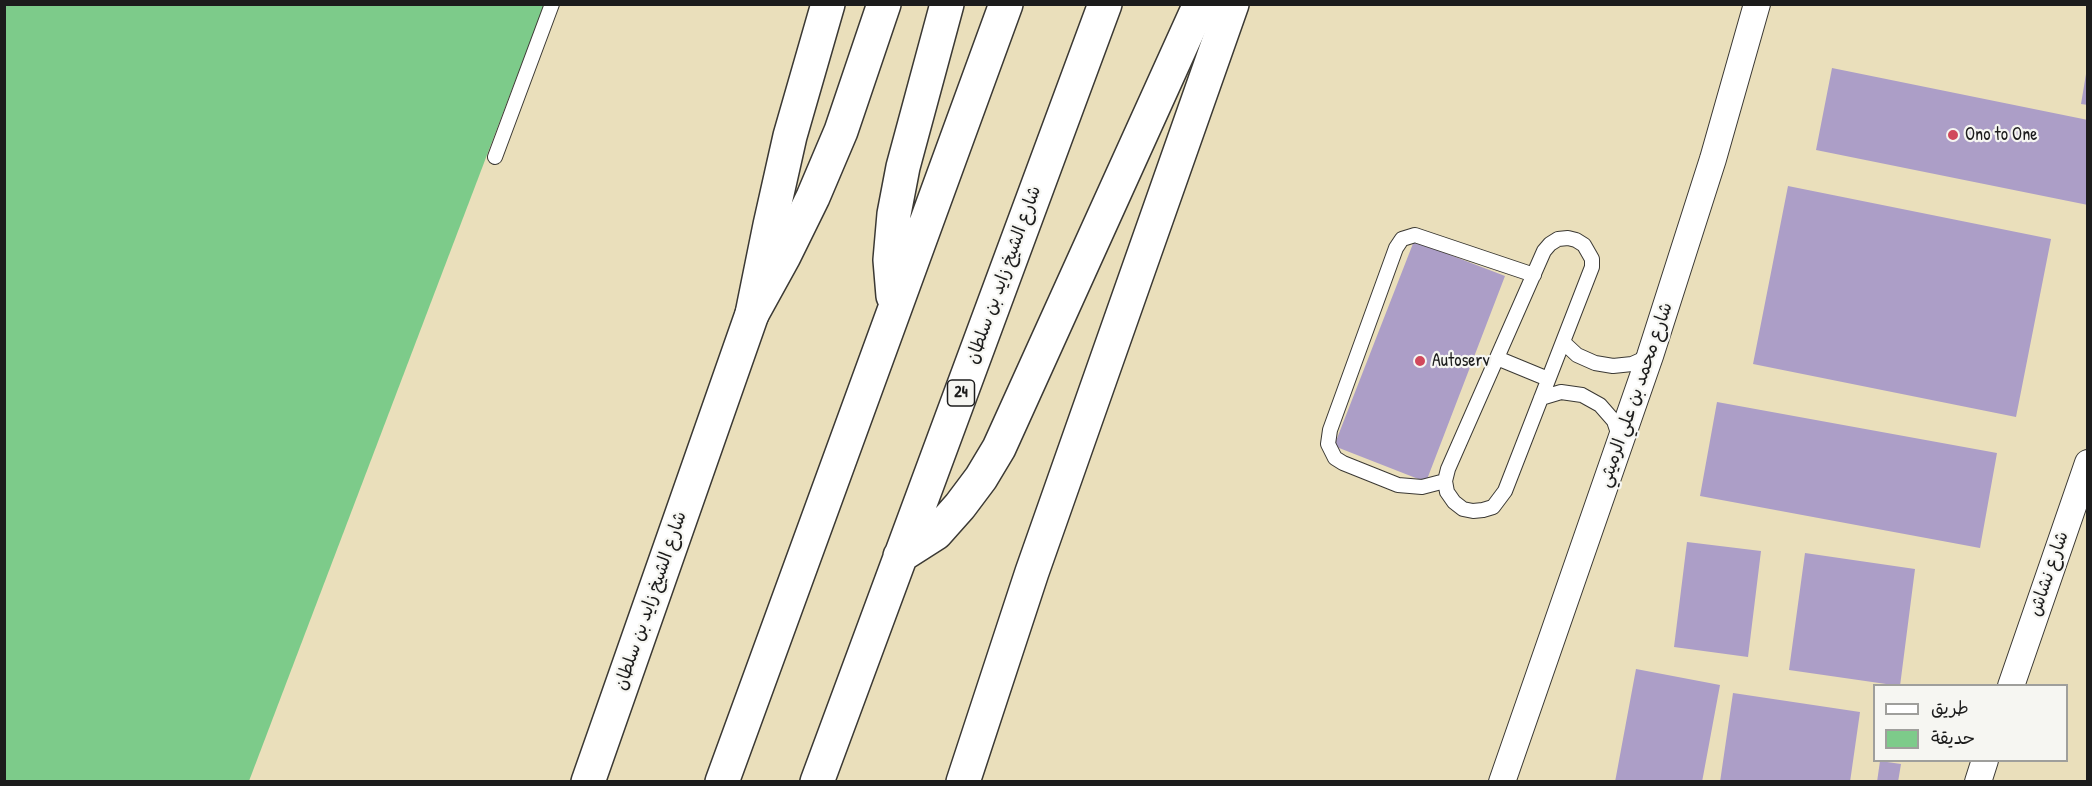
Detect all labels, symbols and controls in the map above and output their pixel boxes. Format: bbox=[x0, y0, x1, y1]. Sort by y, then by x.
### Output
place label: Ono to One bbox=[1965, 124, 2037, 146]
marker: Ono to One bbox=[1946, 128, 1960, 142]
street label: شارع الشيخ زايد بن سلطان bbox=[962, 183, 1046, 367]
street label: شارع محمد بن علي الرميثي bbox=[1594, 300, 1678, 490]
place label: Autoserv bbox=[1432, 350, 1490, 372]
marker: Autoserv bbox=[1413, 354, 1427, 368]
road number: 24 bbox=[948, 380, 974, 406]
street label: شارع الشيخ زايد بن سلطان bbox=[610, 509, 692, 693]
street label: شارع نشاش bbox=[2024, 529, 2074, 619]
legend bbox=[1873, 684, 2068, 762]
text: طريق bbox=[1931, 695, 1969, 720]
text: حديقة bbox=[1931, 725, 1975, 750]

